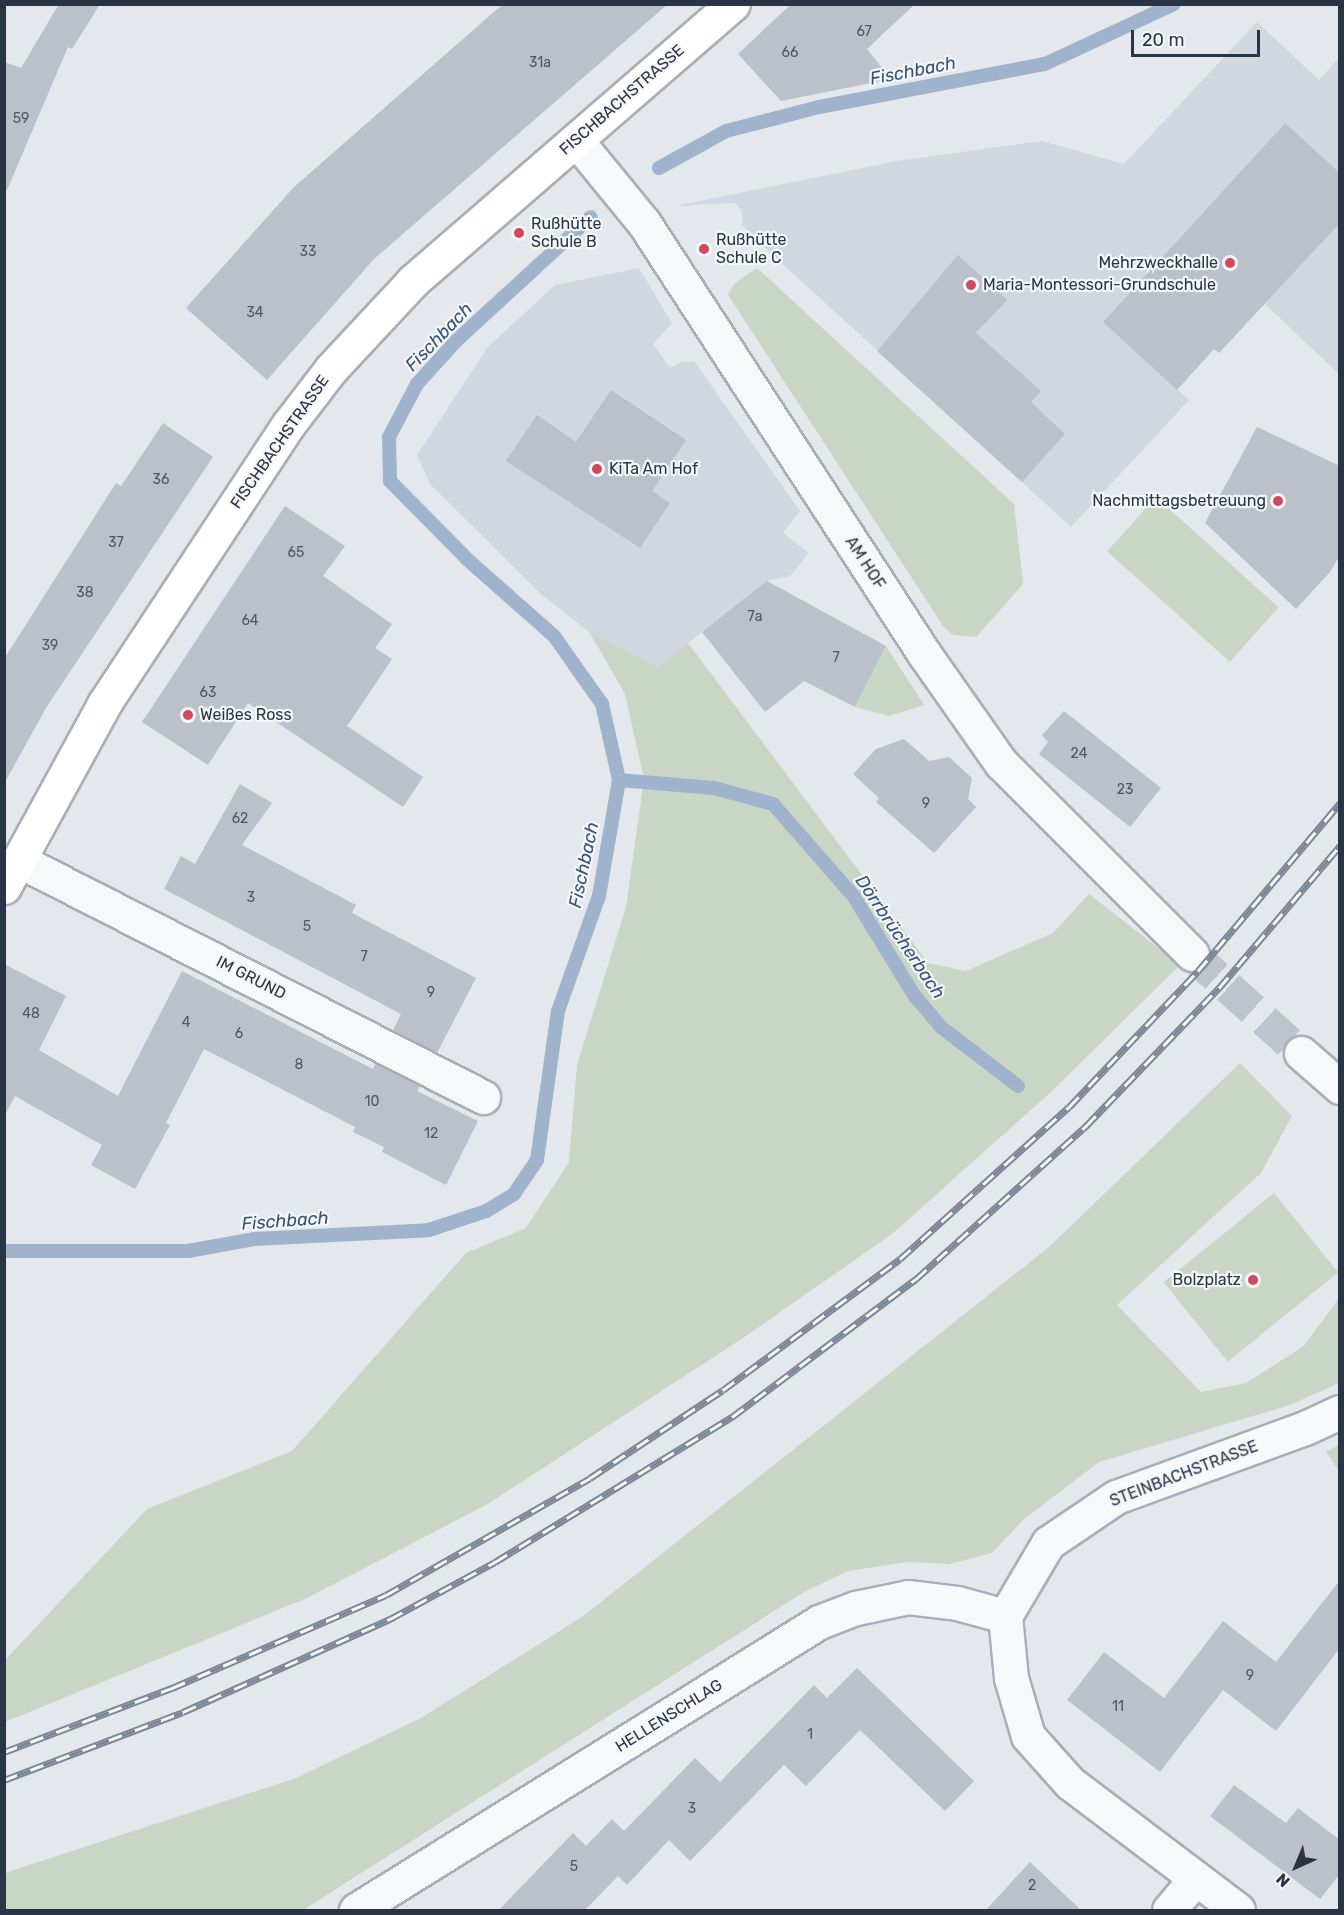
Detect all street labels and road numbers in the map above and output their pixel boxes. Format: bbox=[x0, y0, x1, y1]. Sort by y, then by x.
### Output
street label: FISCHBACHSTRASSE bbox=[556, 41, 688, 159]
street label: FISCHBACHSTRASSE bbox=[227, 372, 333, 512]
street label: AM HOF bbox=[841, 533, 889, 593]
street label: IM GRUND bbox=[213, 952, 289, 1004]
street label: STEINBACHSTRASSE bbox=[1107, 1437, 1261, 1511]
street label: HELLENSCHLAG bbox=[612, 1675, 726, 1757]

